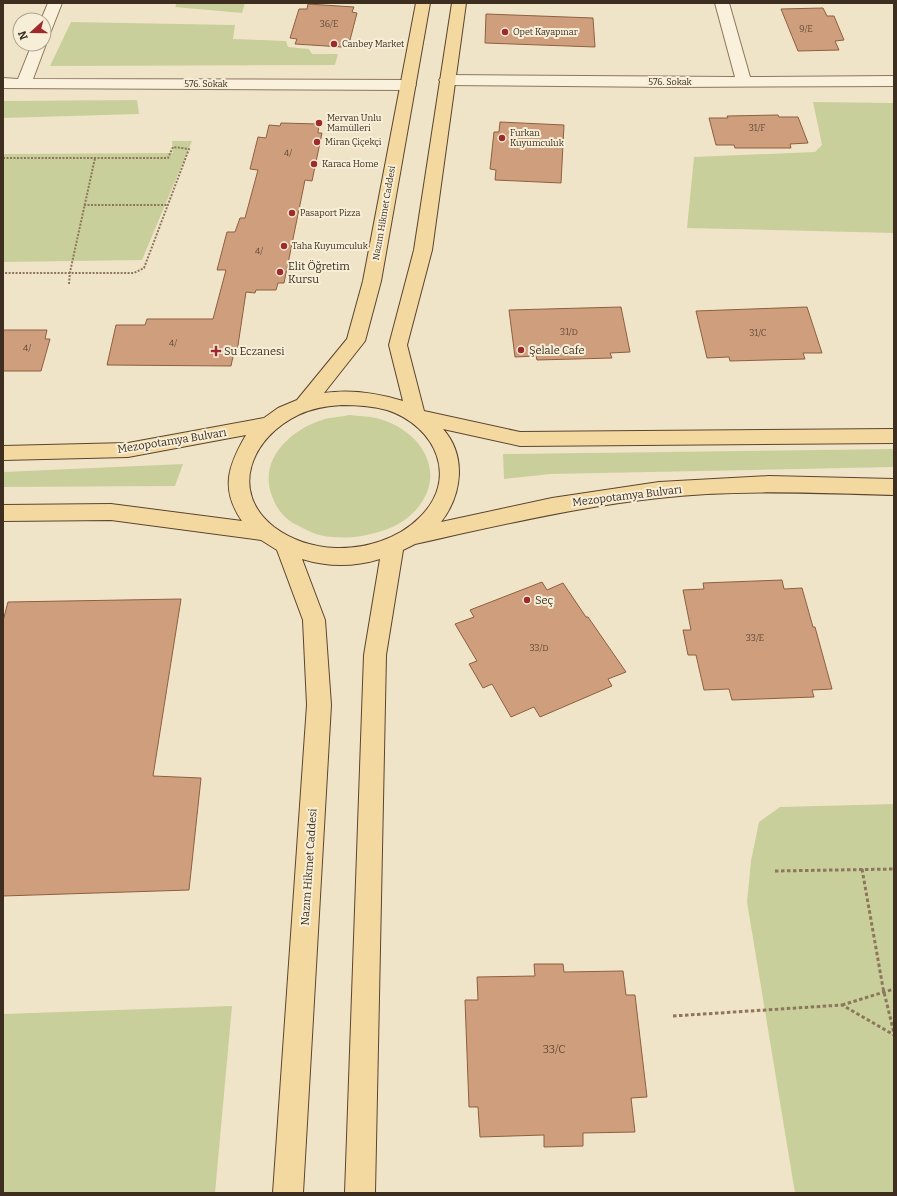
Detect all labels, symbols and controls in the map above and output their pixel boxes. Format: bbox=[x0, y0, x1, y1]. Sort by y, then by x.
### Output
north arrow bbox=[12, 12, 52, 52]
house number: 36/E bbox=[320, 19, 338, 29]
house number: 9/E bbox=[799, 24, 813, 34]
marker: Opet Kayapınar bbox=[500, 27, 510, 37]
place label: Opet Kayapınar bbox=[513, 27, 578, 37]
text: N bbox=[15, 29, 31, 42]
marker: Canbey Market bbox=[329, 39, 339, 49]
place label: Canbey Market bbox=[342, 39, 405, 49]
street label: 576. Sokak bbox=[648, 77, 693, 87]
street label: 576. Sokak bbox=[184, 79, 229, 89]
place label: Mervan Unlu Mamülleri bbox=[327, 113, 382, 133]
marker: Mervan Unlu Mamülleri bbox=[314, 118, 324, 128]
house number: 31/F bbox=[749, 123, 765, 133]
place label: Furkan Kuyumculuk bbox=[510, 128, 565, 148]
marker: Furkan Kuyumculuk bbox=[497, 133, 507, 143]
marker: Miran Çiçekçi bbox=[312, 137, 322, 147]
place label: Miran Çiçekçi bbox=[325, 137, 382, 147]
house number: 4/ bbox=[284, 148, 292, 158]
marker: Karaca Home bbox=[309, 159, 319, 169]
place label: Karaca Home bbox=[322, 159, 378, 169]
street label: Nazım Hikmet Caddesi bbox=[371, 165, 397, 261]
marker: Pasaport Pizza bbox=[287, 208, 297, 218]
place label: Pasaport Pizza bbox=[300, 208, 360, 218]
marker: Taha Kuyumculuk bbox=[279, 241, 289, 251]
place label: Taha Kuyumculuk bbox=[292, 241, 369, 251]
house number: 4/ bbox=[255, 246, 263, 256]
place label: Elit Öğretim Kursu bbox=[288, 260, 350, 286]
marker: Elit Öğretim Kursu bbox=[275, 267, 285, 277]
house number: 31/D bbox=[560, 327, 578, 337]
house number: 31/C bbox=[749, 328, 767, 338]
house number: 4/ bbox=[169, 338, 177, 348]
house number: 4/ bbox=[23, 343, 31, 353]
place label: Şelale Cafe bbox=[529, 344, 585, 357]
place label: Su Eczanesi bbox=[224, 345, 285, 358]
marker: Şelale Cafe bbox=[516, 345, 526, 355]
marker: Su Eczanesi bbox=[211, 346, 221, 356]
street label: Mezopotamya Bulvarı bbox=[117, 426, 228, 456]
street label: Mezopotamya Bulvarı bbox=[571, 483, 683, 509]
place label: Seç bbox=[535, 594, 553, 607]
marker: Seç bbox=[522, 595, 532, 605]
house number: 33/E bbox=[746, 633, 764, 643]
house number: 33/D bbox=[529, 643, 549, 653]
street label: Nazım Hikmet Caddesi bbox=[298, 807, 320, 926]
house number: 33/C bbox=[543, 1043, 565, 1056]

